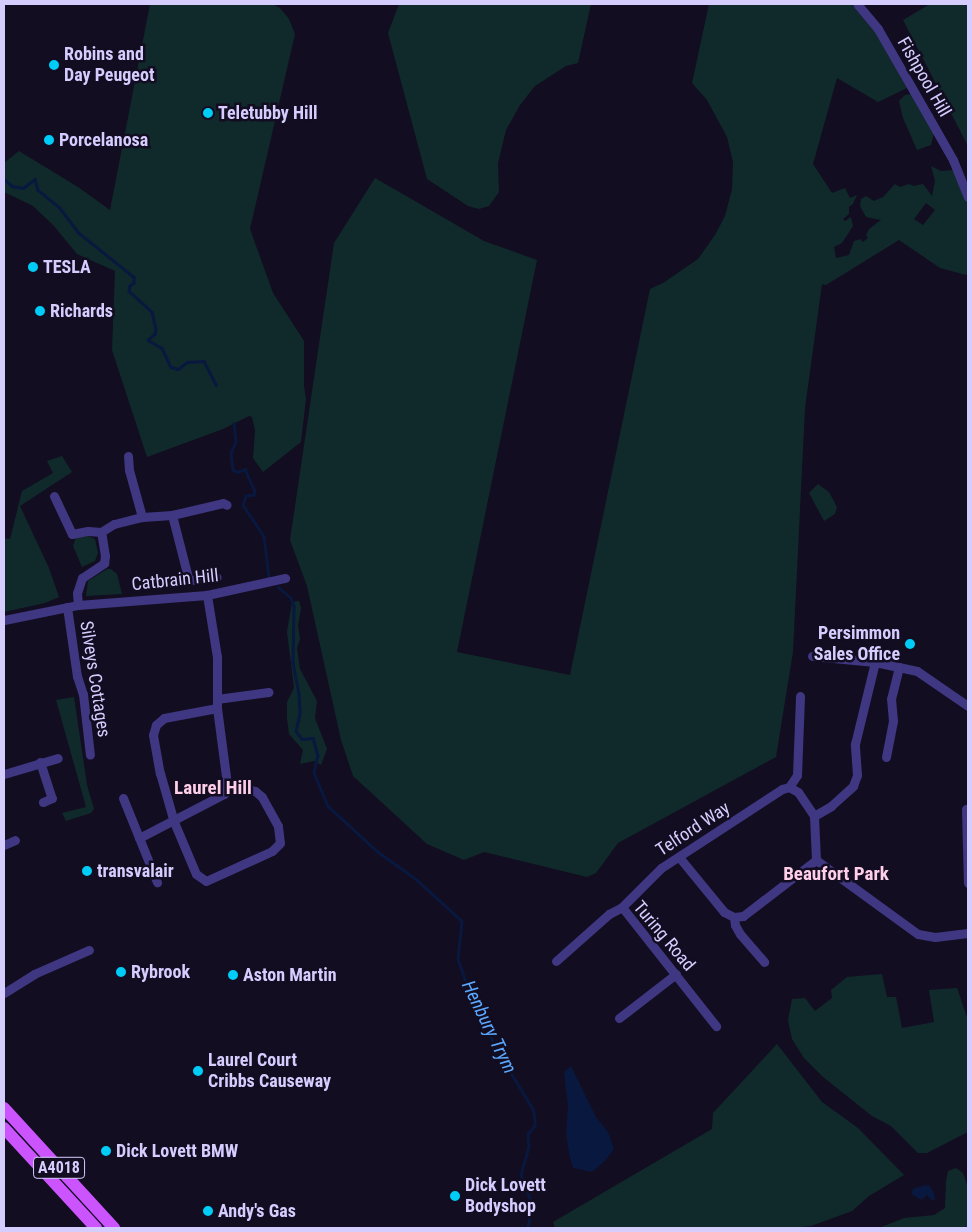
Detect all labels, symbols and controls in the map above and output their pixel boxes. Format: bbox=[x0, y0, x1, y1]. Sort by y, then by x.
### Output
street label: Fishpool Hill bbox=[893, 33, 955, 121]
place label: Robins and Day Peugeot bbox=[64, 44, 154, 86]
marker: Robins and Day Peugeot bbox=[48, 59, 60, 71]
place label: Teletubby Hill bbox=[218, 102, 318, 124]
marker: Teletubby Hill bbox=[202, 107, 214, 119]
place label: Porcelanosa bbox=[59, 129, 148, 151]
marker: Porcelanosa bbox=[43, 134, 55, 146]
place label: TESLA bbox=[43, 256, 91, 278]
marker: TESLA bbox=[27, 261, 39, 273]
place label: Richards bbox=[50, 300, 113, 322]
marker: Richards bbox=[34, 305, 46, 317]
street label: Catbrain Hill bbox=[130, 565, 220, 595]
street label: Silveys Cottages bbox=[75, 619, 115, 739]
place label: Persimmon Sales Office bbox=[814, 623, 900, 666]
marker: Persimmon Sales Office bbox=[904, 638, 916, 650]
district label: Laurel Hill bbox=[174, 777, 252, 799]
street label: Telford Way bbox=[652, 797, 734, 861]
place label: transvalair bbox=[97, 860, 174, 882]
district label: Beaufort Park bbox=[783, 863, 889, 885]
marker: transvalair bbox=[81, 865, 93, 877]
street label: Turing Road bbox=[628, 897, 700, 975]
place label: Rybrook bbox=[131, 961, 190, 983]
place label: Aston Martin bbox=[243, 964, 337, 986]
marker: Rybrook bbox=[115, 966, 127, 978]
marker: Aston Martin bbox=[227, 969, 239, 981]
water label: Henbury Trym bbox=[457, 977, 521, 1077]
place label: Laurel Court Cribbs Causeway bbox=[208, 1050, 331, 1092]
marker: Laurel Court Cribbs Causeway bbox=[192, 1065, 204, 1077]
place label: Dick Lovett BMW bbox=[116, 1140, 238, 1162]
marker: Dick Lovett BMW bbox=[100, 1145, 112, 1157]
road number: A4018 bbox=[33, 1154, 85, 1182]
place label: Dick Lovett Bodyshop bbox=[465, 1175, 546, 1218]
marker: Dick Lovett Bodyshop bbox=[449, 1190, 461, 1202]
place label: Andy's Gas bbox=[218, 1200, 296, 1222]
marker: Andy's Gas bbox=[202, 1205, 214, 1217]

